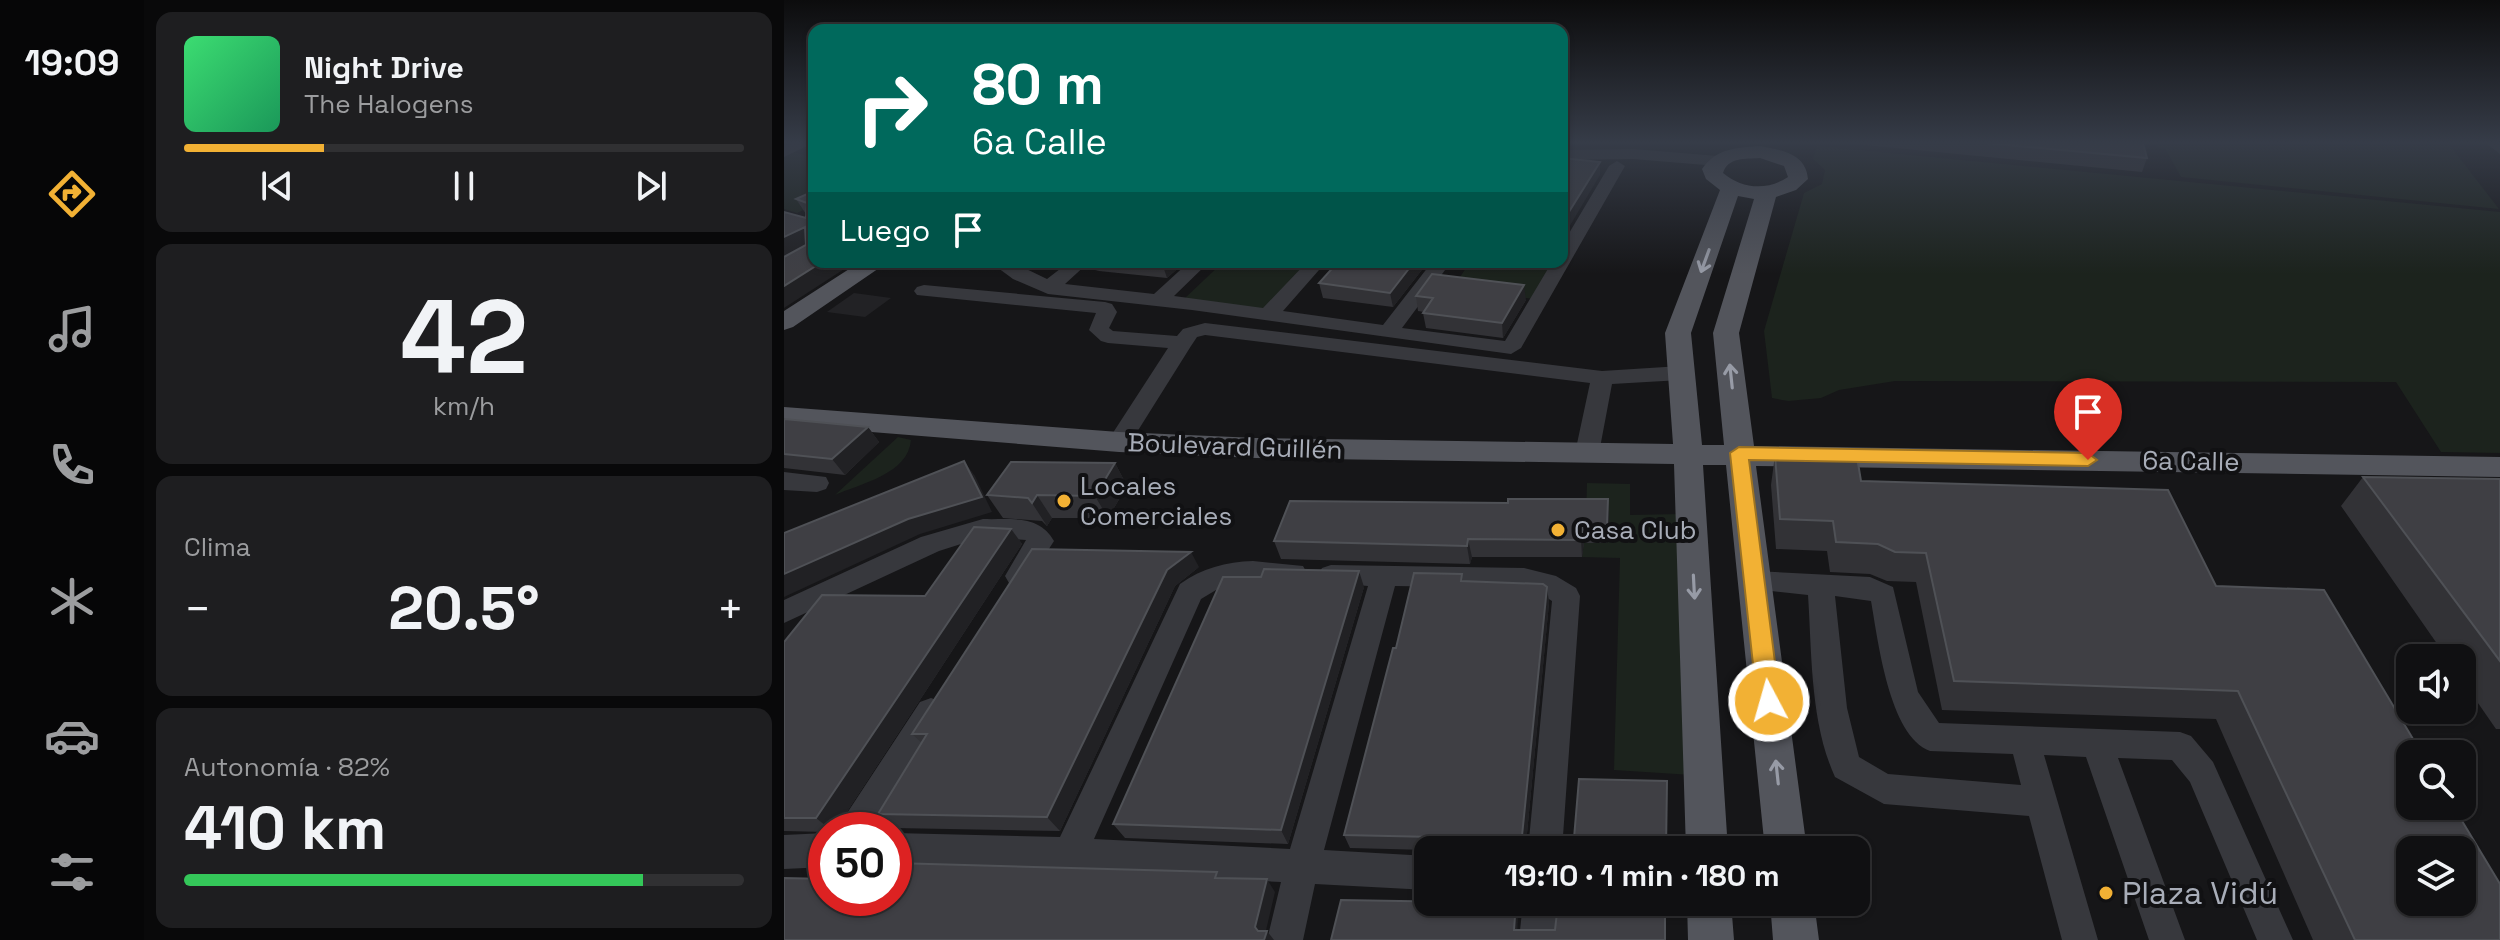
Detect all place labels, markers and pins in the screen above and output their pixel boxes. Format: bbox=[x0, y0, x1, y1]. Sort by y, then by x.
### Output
pin bbox=[2054, 378, 2122, 460]
place label: Locales Comerciales bbox=[1080, 469, 1232, 533]
marker: Locales Comerciales bbox=[1055, 492, 1073, 510]
place label: Casa Club bbox=[1574, 513, 1697, 547]
marker: Casa Club bbox=[1549, 521, 1567, 539]
place label: Plaza Vidú bbox=[2122, 873, 2278, 913]
marker: Plaza Vidú bbox=[2097, 884, 2115, 902]

